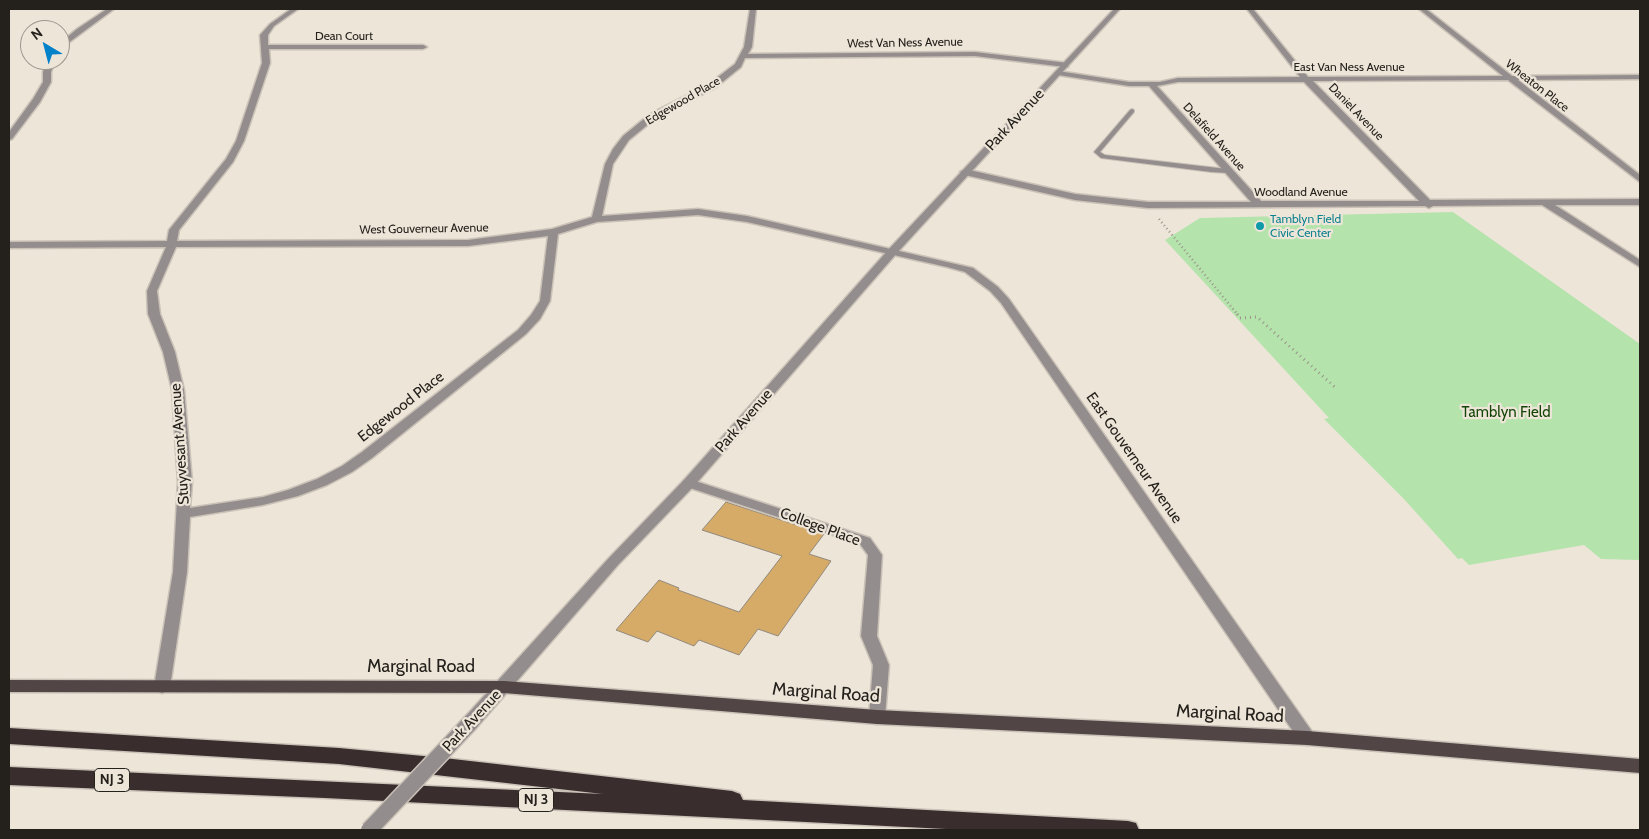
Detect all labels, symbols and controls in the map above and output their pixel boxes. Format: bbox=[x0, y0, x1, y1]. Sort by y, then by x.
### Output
north arrow bbox=[20, 20, 70, 70]
text: N bbox=[27, 24, 46, 44]
street label: Dean Court bbox=[315, 29, 373, 43]
street label: West Van Ness Avenue bbox=[847, 35, 963, 51]
street label: Wheaton Place bbox=[1502, 57, 1572, 115]
street label: East Van Ness Avenue bbox=[1293, 60, 1405, 74]
street label: Edgewood Place bbox=[643, 74, 723, 128]
street label: Daniel Avenue bbox=[1325, 81, 1387, 143]
street label: Park Avenue bbox=[982, 85, 1048, 155]
street label: Delafield Avenue bbox=[1180, 100, 1248, 174]
street label: Woodland Avenue bbox=[1254, 185, 1348, 199]
place label: Tamblyn Field Civic Center bbox=[1270, 212, 1341, 240]
marker: Tamblyn Field Civic Center bbox=[1254, 220, 1266, 232]
street label: West Gouverneur Avenue bbox=[359, 221, 489, 237]
street label: Edgewood Place bbox=[354, 368, 448, 446]
street label: Stuyvesant Avenue bbox=[167, 383, 193, 505]
street label: Park Avenue bbox=[712, 386, 776, 456]
street label: East Gouverneur Avenue bbox=[1082, 389, 1186, 527]
park label: Tamblyn Field bbox=[1462, 404, 1550, 422]
street label: College Place bbox=[777, 504, 863, 550]
street label: Marginal Road bbox=[367, 656, 475, 678]
street label: Marginal Road bbox=[771, 678, 881, 708]
street label: Park Avenue bbox=[439, 686, 505, 756]
street label: Marginal Road bbox=[1176, 700, 1284, 728]
road number: NJ 3 bbox=[94, 768, 130, 792]
road number: NJ 3 bbox=[518, 788, 554, 812]

